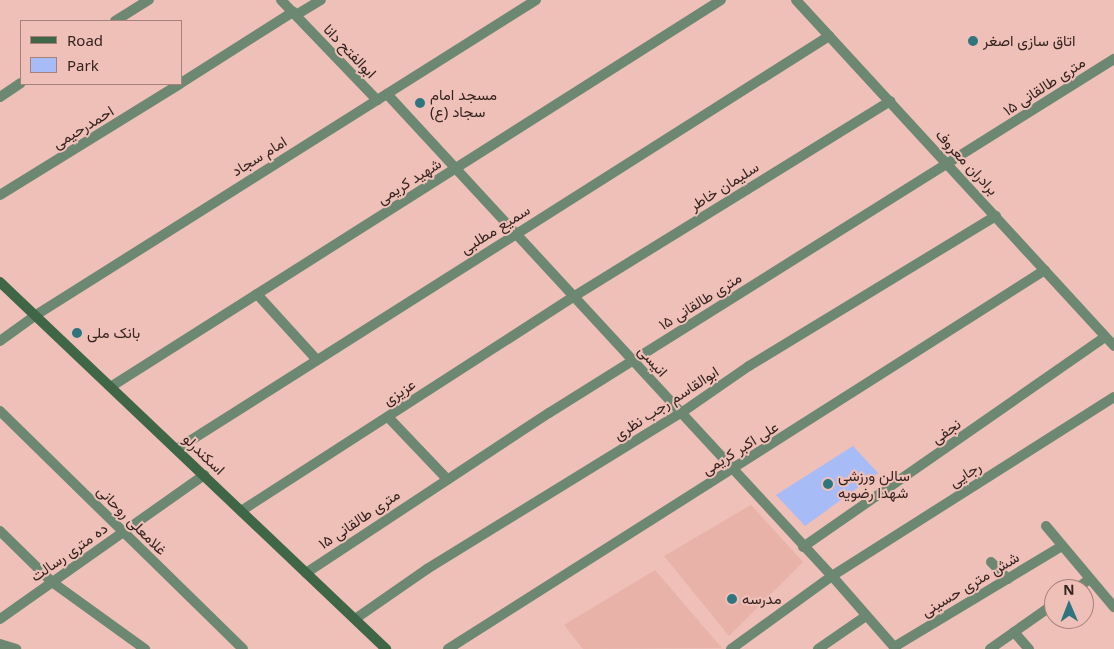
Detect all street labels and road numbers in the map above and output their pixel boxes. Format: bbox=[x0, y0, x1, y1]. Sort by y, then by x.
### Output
street label: ابوالفتح دانا bbox=[320, 20, 380, 82]
street label: ۱۵ متری طالقانی bbox=[1000, 53, 1088, 119]
street label: احمدرحیمی bbox=[49, 102, 117, 152]
street label: برادران معروف bbox=[932, 125, 1002, 199]
street label: امام سجاد bbox=[228, 132, 290, 180]
street label: شهید کریمی bbox=[374, 154, 444, 208]
street label: سلیمان خاطر bbox=[686, 158, 762, 214]
street label: سمیع مطلبی bbox=[457, 200, 533, 258]
street label: ۱۵ متری طالقانی bbox=[655, 268, 745, 334]
street label: انیسی bbox=[634, 342, 672, 380]
street label: ابوالقاسم رجب نظری bbox=[610, 362, 722, 444]
street label: عزیزی bbox=[379, 375, 419, 409]
street label: نجفی bbox=[928, 415, 964, 447]
street label: علی اکبر کریمی bbox=[698, 417, 782, 479]
street label: اسکندرلو bbox=[179, 430, 229, 478]
street label: رجایی bbox=[946, 457, 984, 491]
street label: غلامعلی روحانی bbox=[93, 481, 171, 559]
street label: ۱۵ متری طالقانی bbox=[315, 485, 403, 553]
street label: ده متری رسالت bbox=[27, 519, 111, 585]
street label: شش متری حسینی bbox=[918, 548, 1022, 620]

